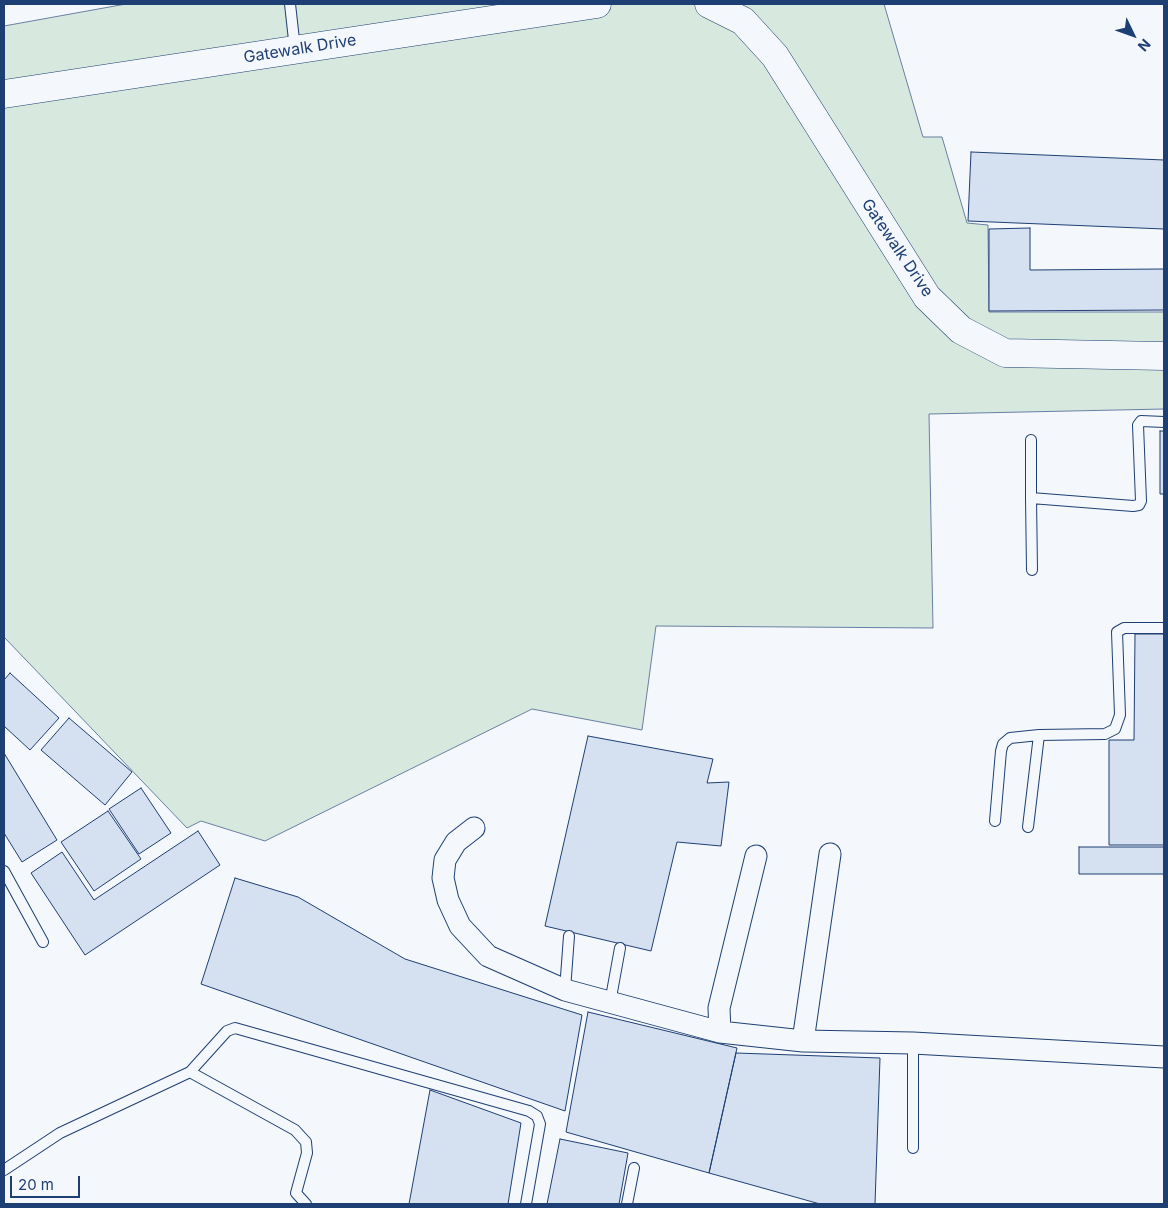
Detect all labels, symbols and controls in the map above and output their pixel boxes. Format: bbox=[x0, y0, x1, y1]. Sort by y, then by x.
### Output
north arrow bbox=[1108, 10, 1158, 60]
street label: Gatewalk Drive bbox=[242, 31, 358, 67]
text: N bbox=[1135, 36, 1154, 55]
street label: Gatewalk Drive bbox=[857, 195, 937, 301]
scale bar bbox=[12, 1166, 82, 1198]
text: 20 m bbox=[18, 1175, 54, 1194]

